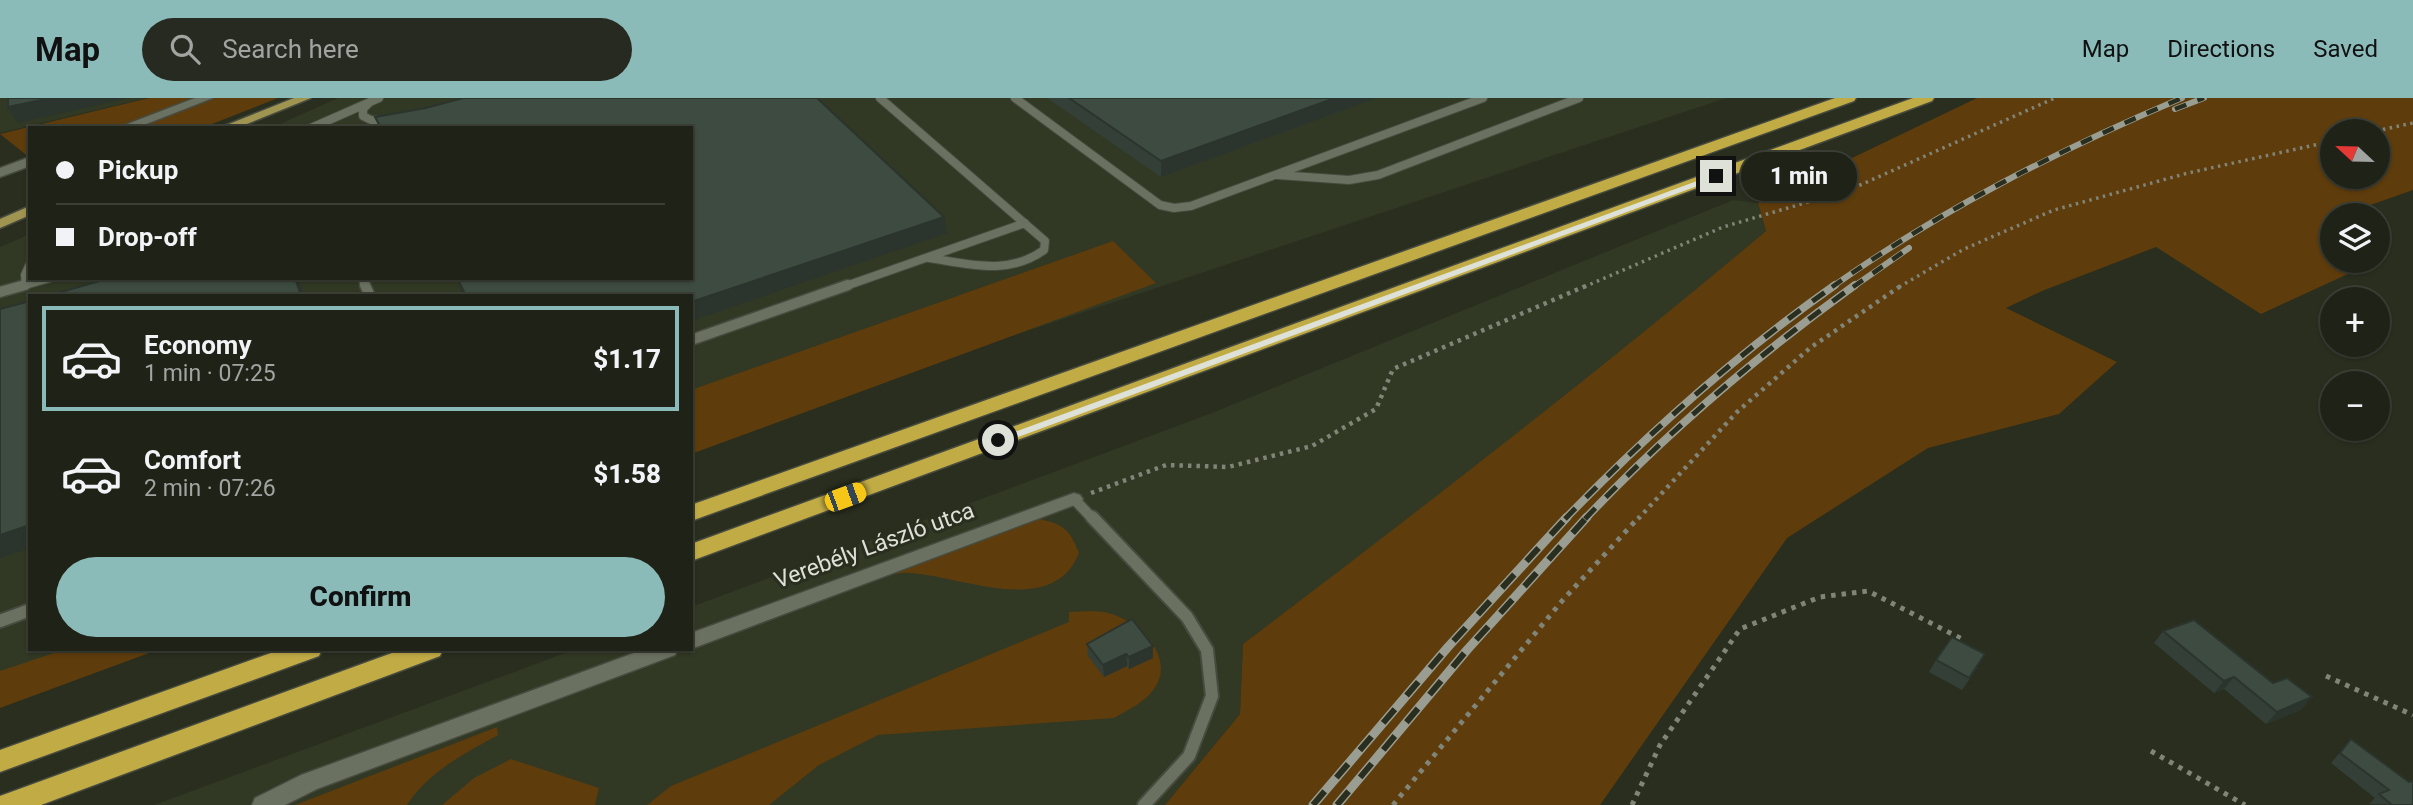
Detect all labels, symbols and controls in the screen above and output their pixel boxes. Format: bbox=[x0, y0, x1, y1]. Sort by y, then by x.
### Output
search box bbox=[142, 18, 632, 81]
text: Map bbox=[35, 30, 100, 69]
icon: search bbox=[166, 30, 204, 68]
text: Search here bbox=[222, 34, 359, 64]
text: Map bbox=[2082, 35, 2129, 63]
text: Directions bbox=[2167, 35, 2275, 63]
text: Saved bbox=[2313, 35, 2378, 63]
north arrow bbox=[2320, 119, 2390, 189]
map controls bbox=[2320, 119, 2390, 441]
callout: 1 min bbox=[1740, 152, 1856, 200]
text: Pickup bbox=[98, 155, 178, 185]
route end bbox=[1700, 160, 1732, 192]
text: 1 min bbox=[1770, 163, 1828, 190]
button: layers bbox=[2320, 203, 2390, 273]
text: Drop-off bbox=[98, 222, 197, 252]
button: + bbox=[2320, 287, 2390, 357]
icon: car bbox=[60, 327, 123, 390]
text: Economy bbox=[144, 330, 251, 360]
text: $1.17 bbox=[593, 344, 661, 374]
text: 1 min · 07:25 bbox=[144, 360, 276, 387]
button: − bbox=[2320, 371, 2390, 441]
route start bbox=[982, 424, 1014, 456]
icon: car bbox=[60, 442, 123, 505]
text: Comfort bbox=[144, 445, 241, 475]
text: $1.58 bbox=[593, 459, 661, 489]
text: 2 min · 07:26 bbox=[144, 475, 276, 502]
car bbox=[822, 480, 869, 514]
street label: Verebély László utca bbox=[771, 497, 978, 594]
button: Confirm bbox=[56, 557, 665, 637]

